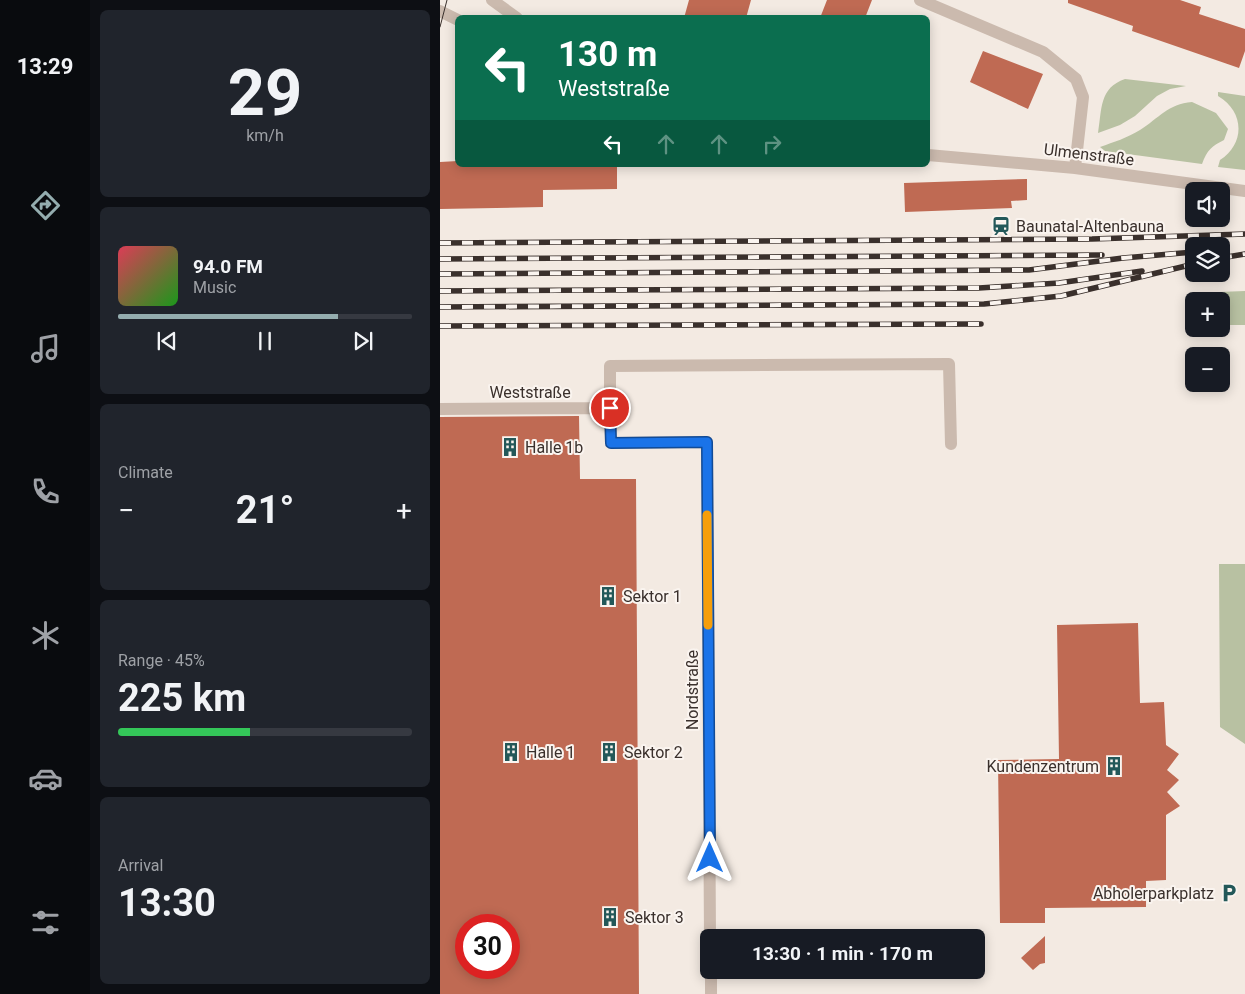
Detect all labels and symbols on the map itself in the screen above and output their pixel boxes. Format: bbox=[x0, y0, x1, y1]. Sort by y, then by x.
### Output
street label: Ulmenstraße bbox=[1043, 140, 1135, 169]
station icon: Baunatal-Altenbauna bbox=[990, 215, 1012, 237]
place label: Baunatal-Altenbauna bbox=[1016, 217, 1164, 236]
street label: Weststraße bbox=[489, 383, 571, 402]
pin bbox=[589, 387, 631, 429]
building icon: Halle 1b bbox=[499, 436, 521, 458]
place label: Halle 1b bbox=[525, 438, 583, 457]
building icon: Sektor 1 bbox=[597, 585, 619, 607]
place label: Sektor 1 bbox=[623, 587, 682, 606]
street label: Nordstraße bbox=[683, 650, 702, 730]
building icon: Halle 1 bbox=[500, 741, 522, 763]
building icon: Sektor 2 bbox=[598, 741, 620, 763]
place label: Halle 1 bbox=[526, 743, 575, 762]
place label: Sektor 2 bbox=[624, 743, 683, 762]
building icon: Kundenzentrum bbox=[1103, 755, 1125, 777]
place label: Kundenzentrum bbox=[987, 757, 1099, 776]
position arrow bbox=[683, 831, 735, 883]
parking icon: Abholerparkplatz bbox=[1218, 882, 1240, 904]
place label: Abholerparkplatz bbox=[1093, 884, 1214, 903]
building icon: Sektor 3 bbox=[599, 906, 621, 928]
place label: Sektor 3 bbox=[625, 908, 684, 927]
speed limit sign: 30 bbox=[455, 914, 520, 979]

